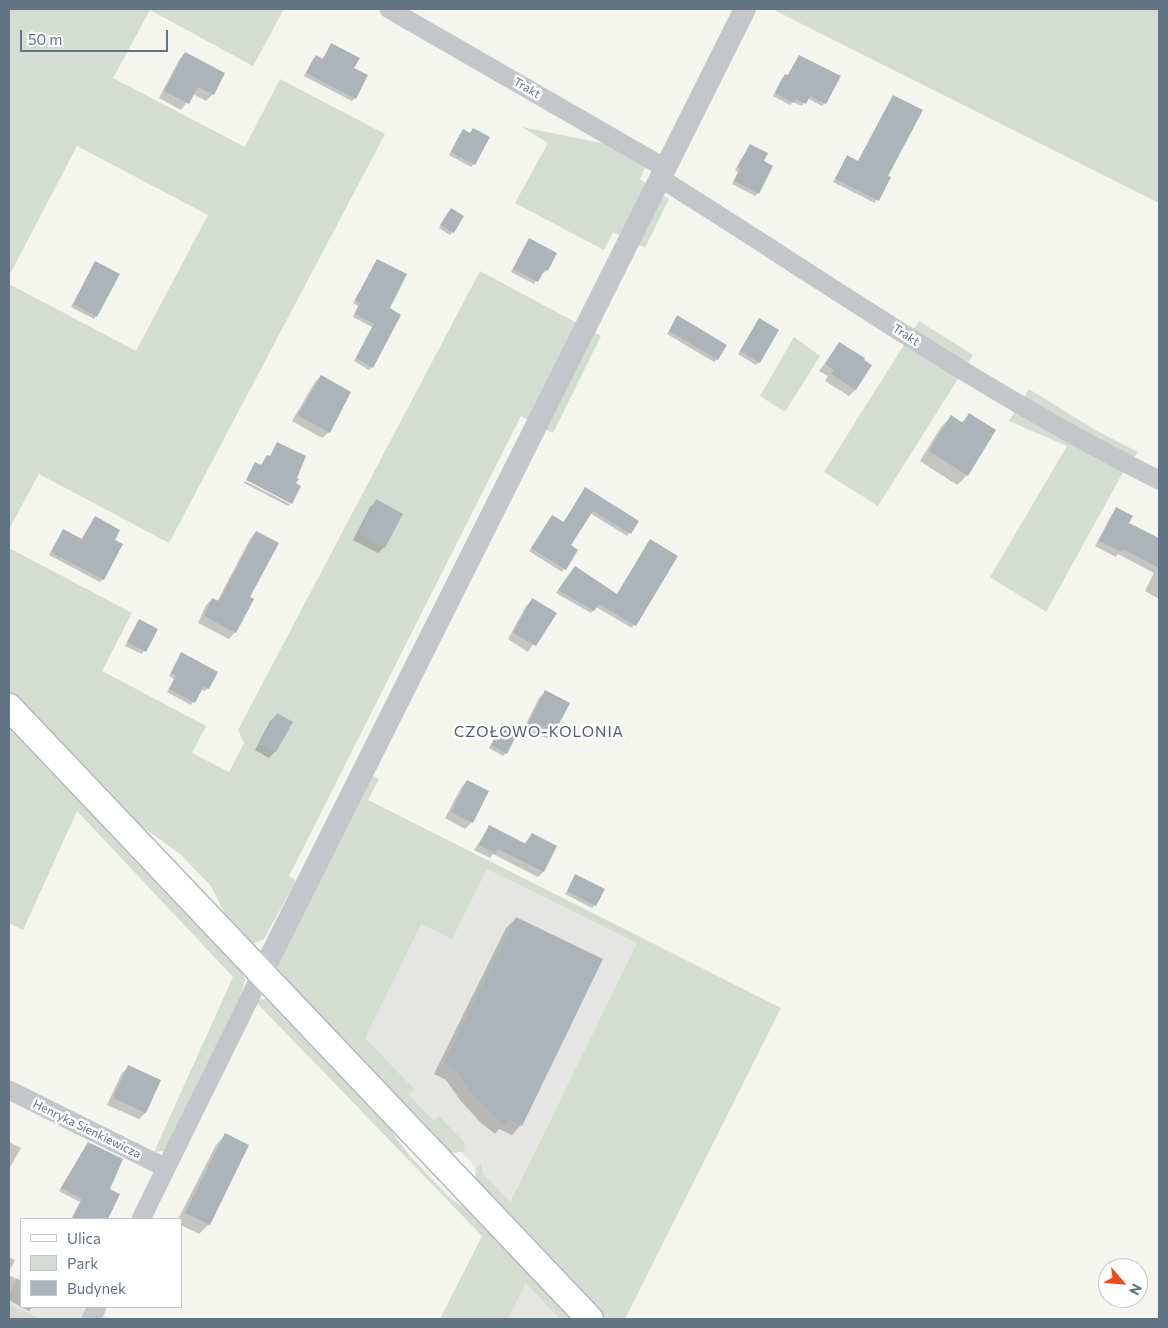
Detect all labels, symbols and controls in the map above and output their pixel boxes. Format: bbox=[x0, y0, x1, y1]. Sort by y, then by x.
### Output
scale bar bbox=[22, 20, 170, 52]
text: 50 m bbox=[28, 30, 62, 48]
street label: Trakt bbox=[511, 74, 543, 102]
street label: Trakt bbox=[890, 321, 922, 349]
district label: CZOŁOWO-KOLONIA bbox=[452, 723, 626, 741]
street label: Henryka Sienkiewicza bbox=[31, 1097, 143, 1161]
legend bbox=[20, 1218, 182, 1308]
text: Ulica bbox=[67, 1229, 101, 1247]
text: Park bbox=[67, 1254, 98, 1272]
north arrow bbox=[1098, 1258, 1148, 1308]
text: Budynek bbox=[67, 1279, 126, 1297]
text: N bbox=[1126, 1281, 1146, 1298]

